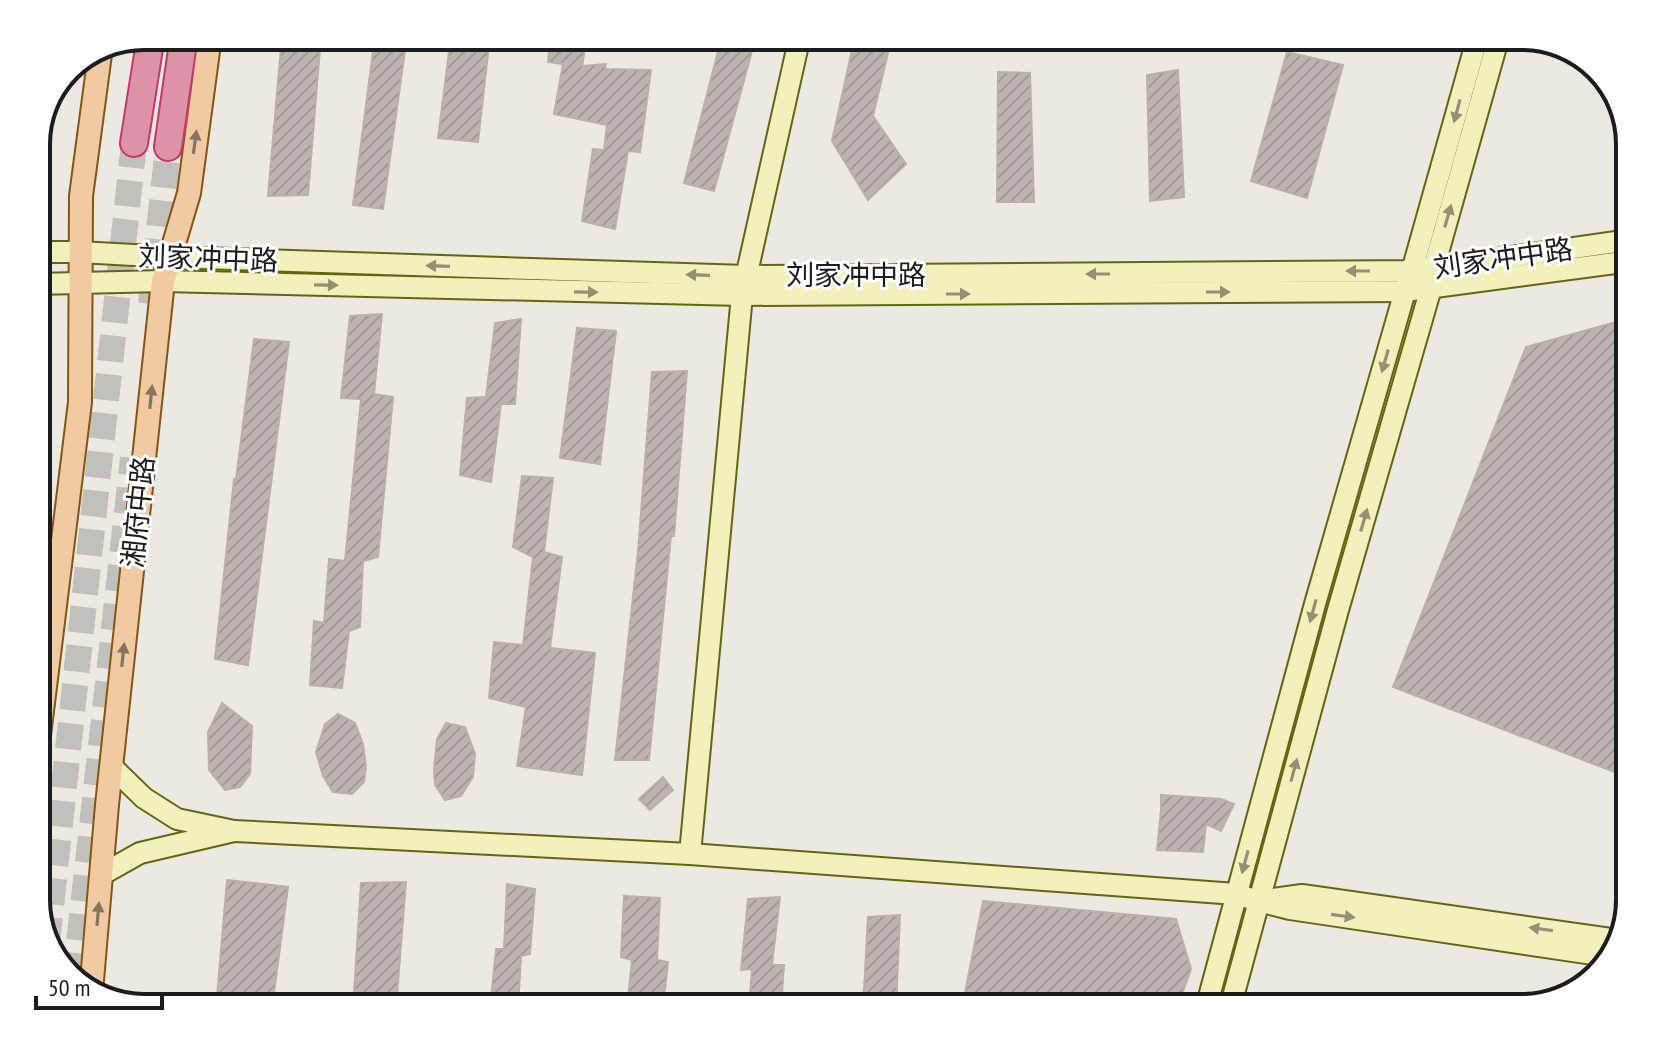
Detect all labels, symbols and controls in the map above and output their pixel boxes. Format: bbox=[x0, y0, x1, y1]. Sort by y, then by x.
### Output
one-way arrow bbox=[1450, 99, 1462, 124]
one-way arrow bbox=[189, 129, 202, 154]
one-way arrow bbox=[1443, 203, 1455, 228]
street label: 刘家冲中路 bbox=[1431, 229, 1575, 286]
street label: 刘家冲中路 bbox=[137, 237, 279, 278]
street label: 刘家冲中路 bbox=[786, 256, 926, 293]
one-way arrow bbox=[425, 260, 450, 273]
one-way arrow bbox=[1345, 265, 1370, 278]
one-way arrow bbox=[1085, 267, 1110, 280]
one-way arrow bbox=[685, 268, 710, 281]
one-way arrow bbox=[314, 279, 339, 292]
one-way arrow bbox=[574, 285, 599, 298]
one-way arrow bbox=[1206, 286, 1231, 298]
one-way arrow bbox=[946, 288, 971, 300]
one-way arrow bbox=[1378, 349, 1391, 373]
one-way arrow bbox=[144, 384, 157, 409]
street label: 湘府中路 bbox=[113, 454, 162, 570]
one-way arrow bbox=[1358, 508, 1371, 532]
one-way arrow bbox=[1307, 598, 1319, 623]
one-way arrow bbox=[116, 643, 129, 668]
one-way arrow bbox=[1288, 758, 1300, 783]
one-way arrow bbox=[1238, 849, 1250, 874]
one-way arrow bbox=[92, 901, 105, 926]
one-way arrow bbox=[1331, 910, 1356, 923]
one-way arrow bbox=[1528, 922, 1553, 935]
scale bar bbox=[36, 960, 162, 1010]
text: 50 m bbox=[48, 972, 90, 1003]

